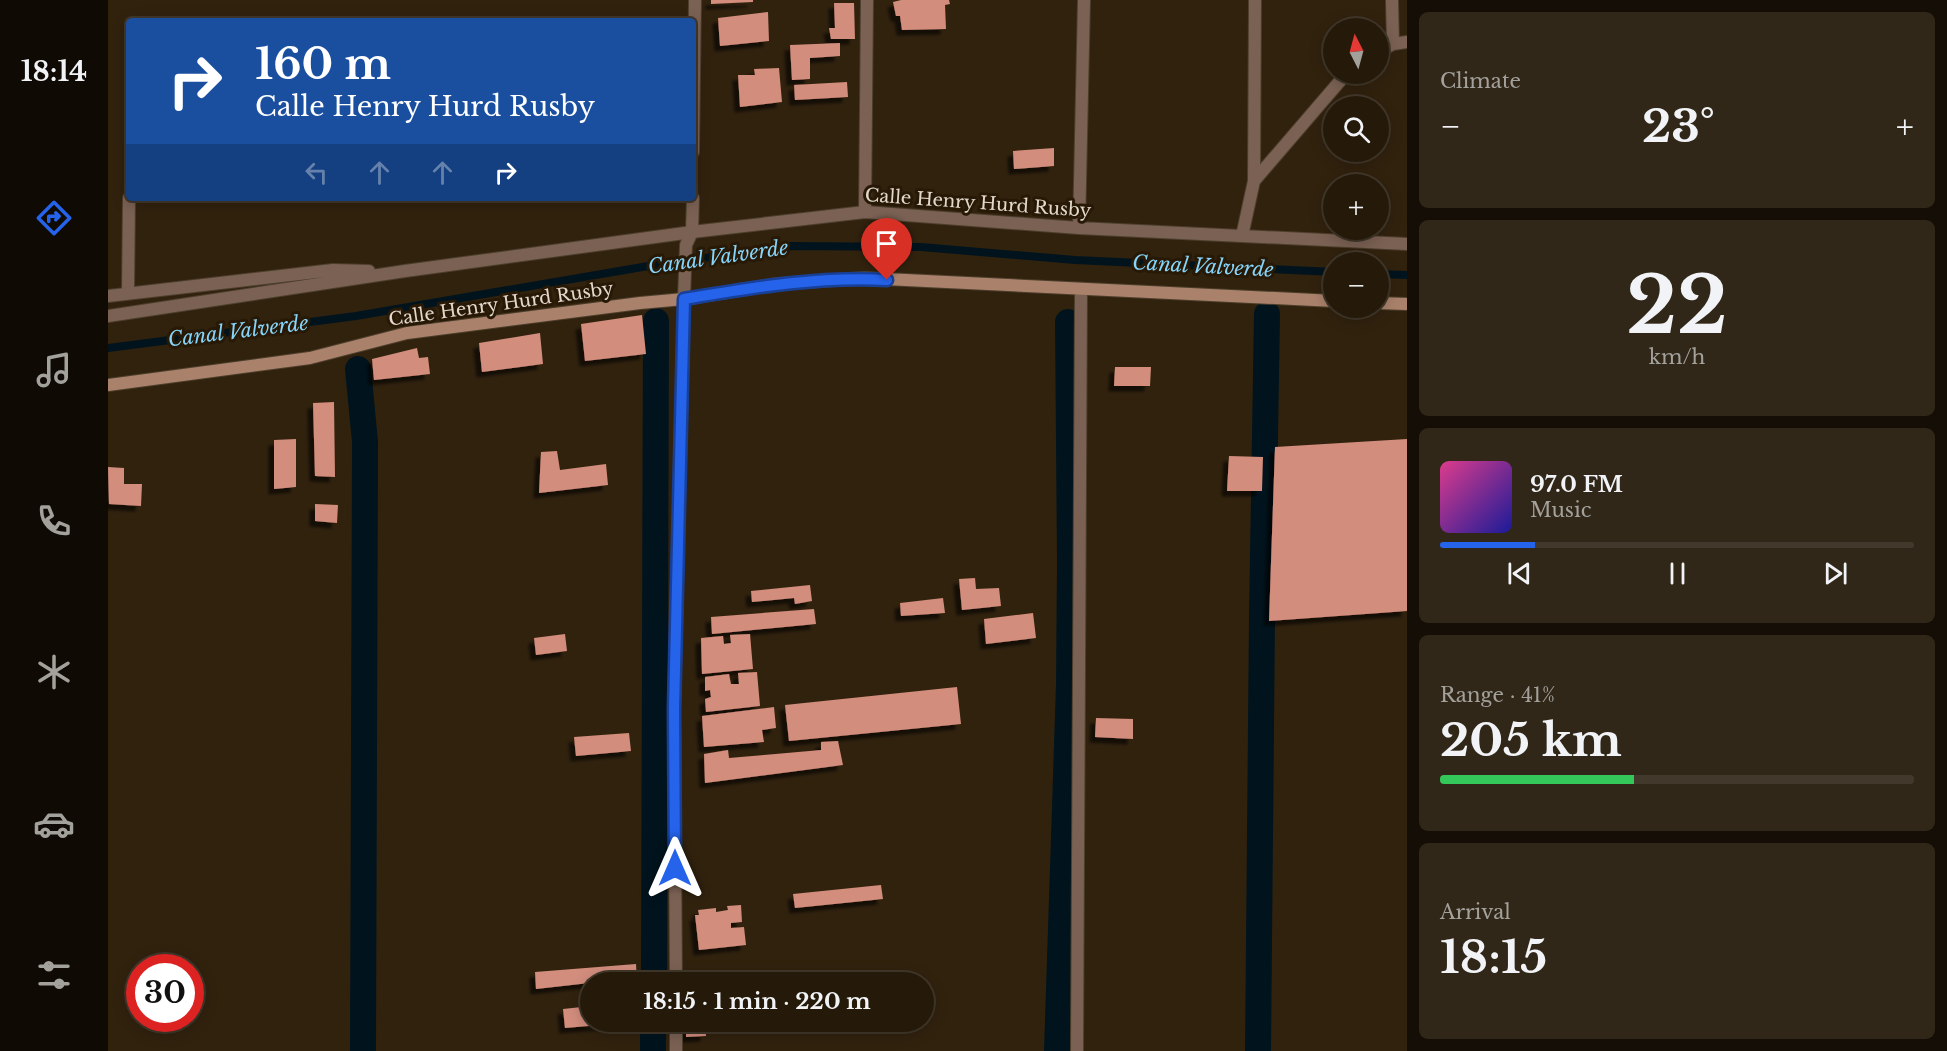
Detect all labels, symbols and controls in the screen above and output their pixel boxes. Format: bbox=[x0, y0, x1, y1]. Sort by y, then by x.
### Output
north arrow bbox=[1323, 18, 1389, 84]
map controls bbox=[1323, 18, 1389, 318]
text: 160 m bbox=[255, 38, 391, 90]
icon: right bbox=[156, 42, 234, 120]
text: 18:14 bbox=[21, 55, 87, 88]
text: Climate bbox=[1440, 69, 1521, 93]
text: Calle Henry Hurd Rusby bbox=[255, 90, 595, 123]
button: search bbox=[1323, 96, 1389, 162]
text: 23° bbox=[1642, 98, 1715, 154]
text: − bbox=[1440, 106, 1461, 147]
text: + bbox=[1896, 106, 1914, 147]
icon: left bbox=[300, 156, 333, 189]
icon: ahead bbox=[363, 156, 396, 189]
icon: ahead bbox=[426, 156, 459, 189]
icon: right bbox=[489, 156, 522, 189]
button: + bbox=[1323, 174, 1389, 240]
street label: Calle Henry Hurd Rusby bbox=[864, 184, 1092, 222]
icon: directions bbox=[33, 197, 75, 239]
pin bbox=[861, 218, 912, 280]
icon: arrive bbox=[870, 227, 903, 260]
water label: Canal Valverde bbox=[646, 235, 790, 279]
water label: Canal Valverde bbox=[1132, 250, 1274, 282]
button: − bbox=[1323, 252, 1389, 318]
text: 22 bbox=[1626, 257, 1728, 354]
street label: Calle Henry Hurd Rusby bbox=[387, 277, 615, 331]
water label: Canal Valverde bbox=[166, 310, 310, 352]
text: km/h bbox=[1649, 345, 1705, 369]
icon: music bbox=[33, 349, 75, 391]
text: 97.0 FM bbox=[1530, 471, 1623, 498]
text: Music bbox=[1530, 498, 1591, 522]
icon: phone bbox=[33, 500, 75, 542]
icon: previous bbox=[1503, 557, 1536, 590]
icon: pause bbox=[1661, 557, 1694, 590]
icon: next bbox=[1819, 557, 1852, 590]
icon: climate bbox=[33, 651, 75, 693]
text: Range · 41% bbox=[1440, 683, 1555, 707]
text: 205 km bbox=[1440, 712, 1622, 768]
icon: car bbox=[33, 803, 75, 845]
position arrow bbox=[643, 836, 707, 900]
text: Arrival bbox=[1440, 900, 1511, 924]
text: 18:15 bbox=[1440, 929, 1547, 985]
icon: filters bbox=[33, 954, 75, 996]
speed limit sign: 30 bbox=[126, 954, 204, 1032]
text: 18:15 · 1 min · 220 m bbox=[643, 988, 871, 1015]

